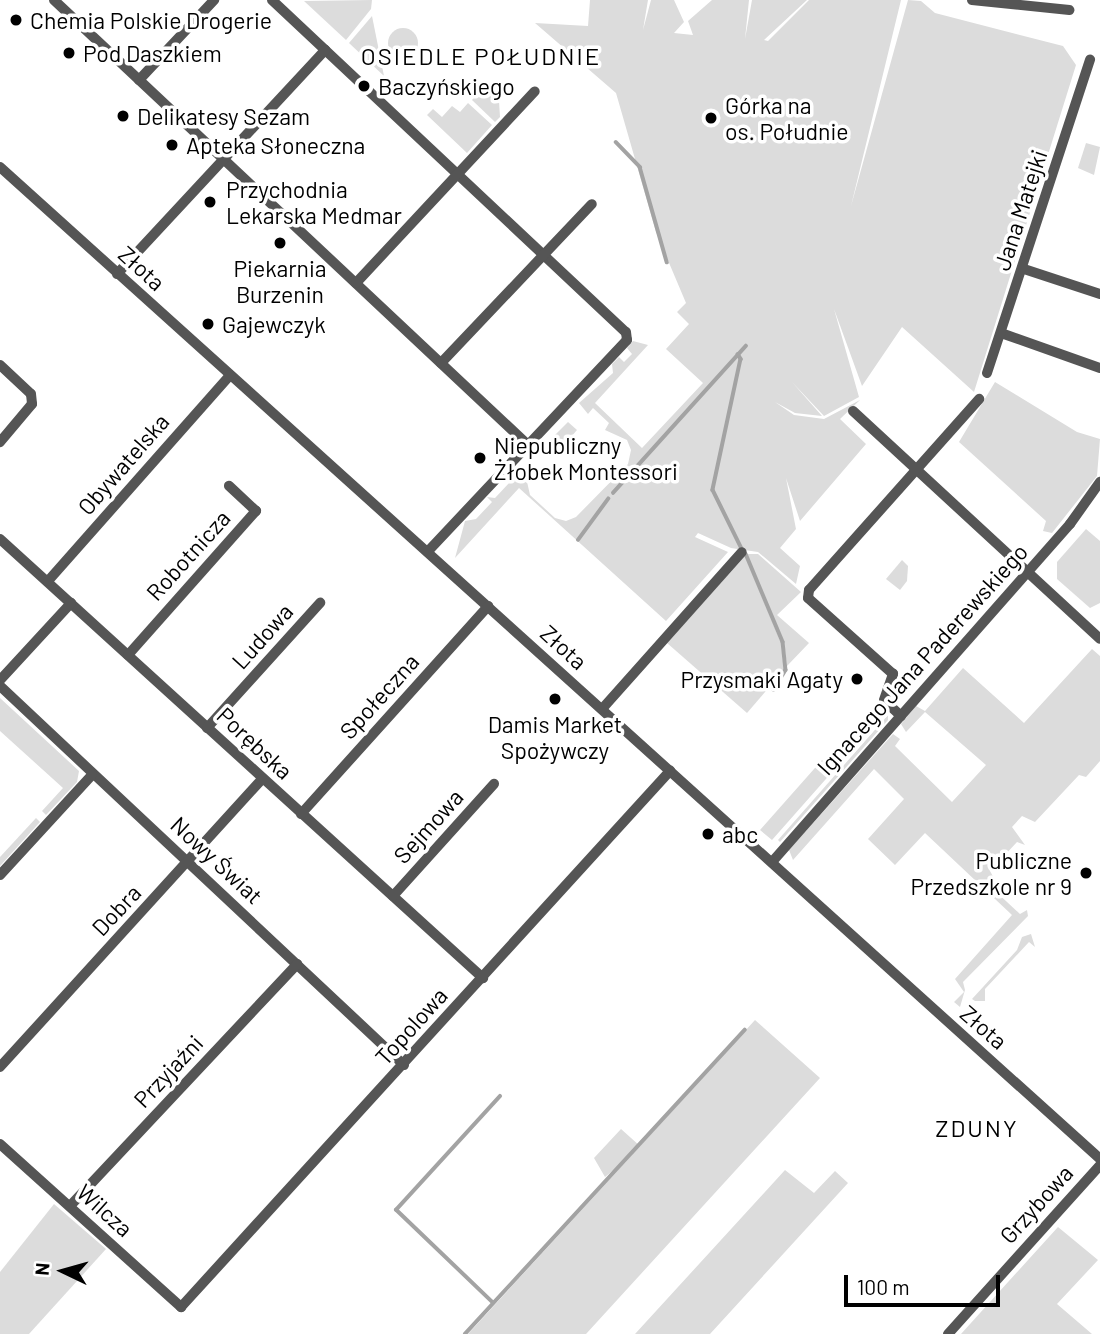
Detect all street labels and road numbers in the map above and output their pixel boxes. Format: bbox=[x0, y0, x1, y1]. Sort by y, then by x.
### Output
street label: Jana Matejki bbox=[988, 146, 1052, 274]
street label: Złota bbox=[113, 240, 171, 296]
street label: Obywatelska bbox=[72, 408, 174, 520]
street label: Robotnicza bbox=[140, 504, 236, 606]
street label: Ignacego Jana Paderewskiego bbox=[811, 538, 1033, 780]
street label: Ludowa bbox=[226, 598, 298, 674]
street label: Złota bbox=[535, 619, 593, 675]
street label: Społeczna bbox=[334, 648, 424, 744]
street label: Porębska bbox=[212, 701, 298, 785]
street label: Sejmowa bbox=[388, 783, 468, 869]
street label: Nowy Świat bbox=[165, 811, 269, 909]
street label: Dobra bbox=[86, 879, 146, 941]
street label: Topolowa bbox=[369, 982, 453, 1070]
street label: Złota bbox=[955, 999, 1013, 1055]
street label: Przyjaźni bbox=[128, 1029, 208, 1113]
street label: Grzybowa bbox=[994, 1159, 1078, 1249]
street label: Wilcza bbox=[71, 1178, 139, 1242]

